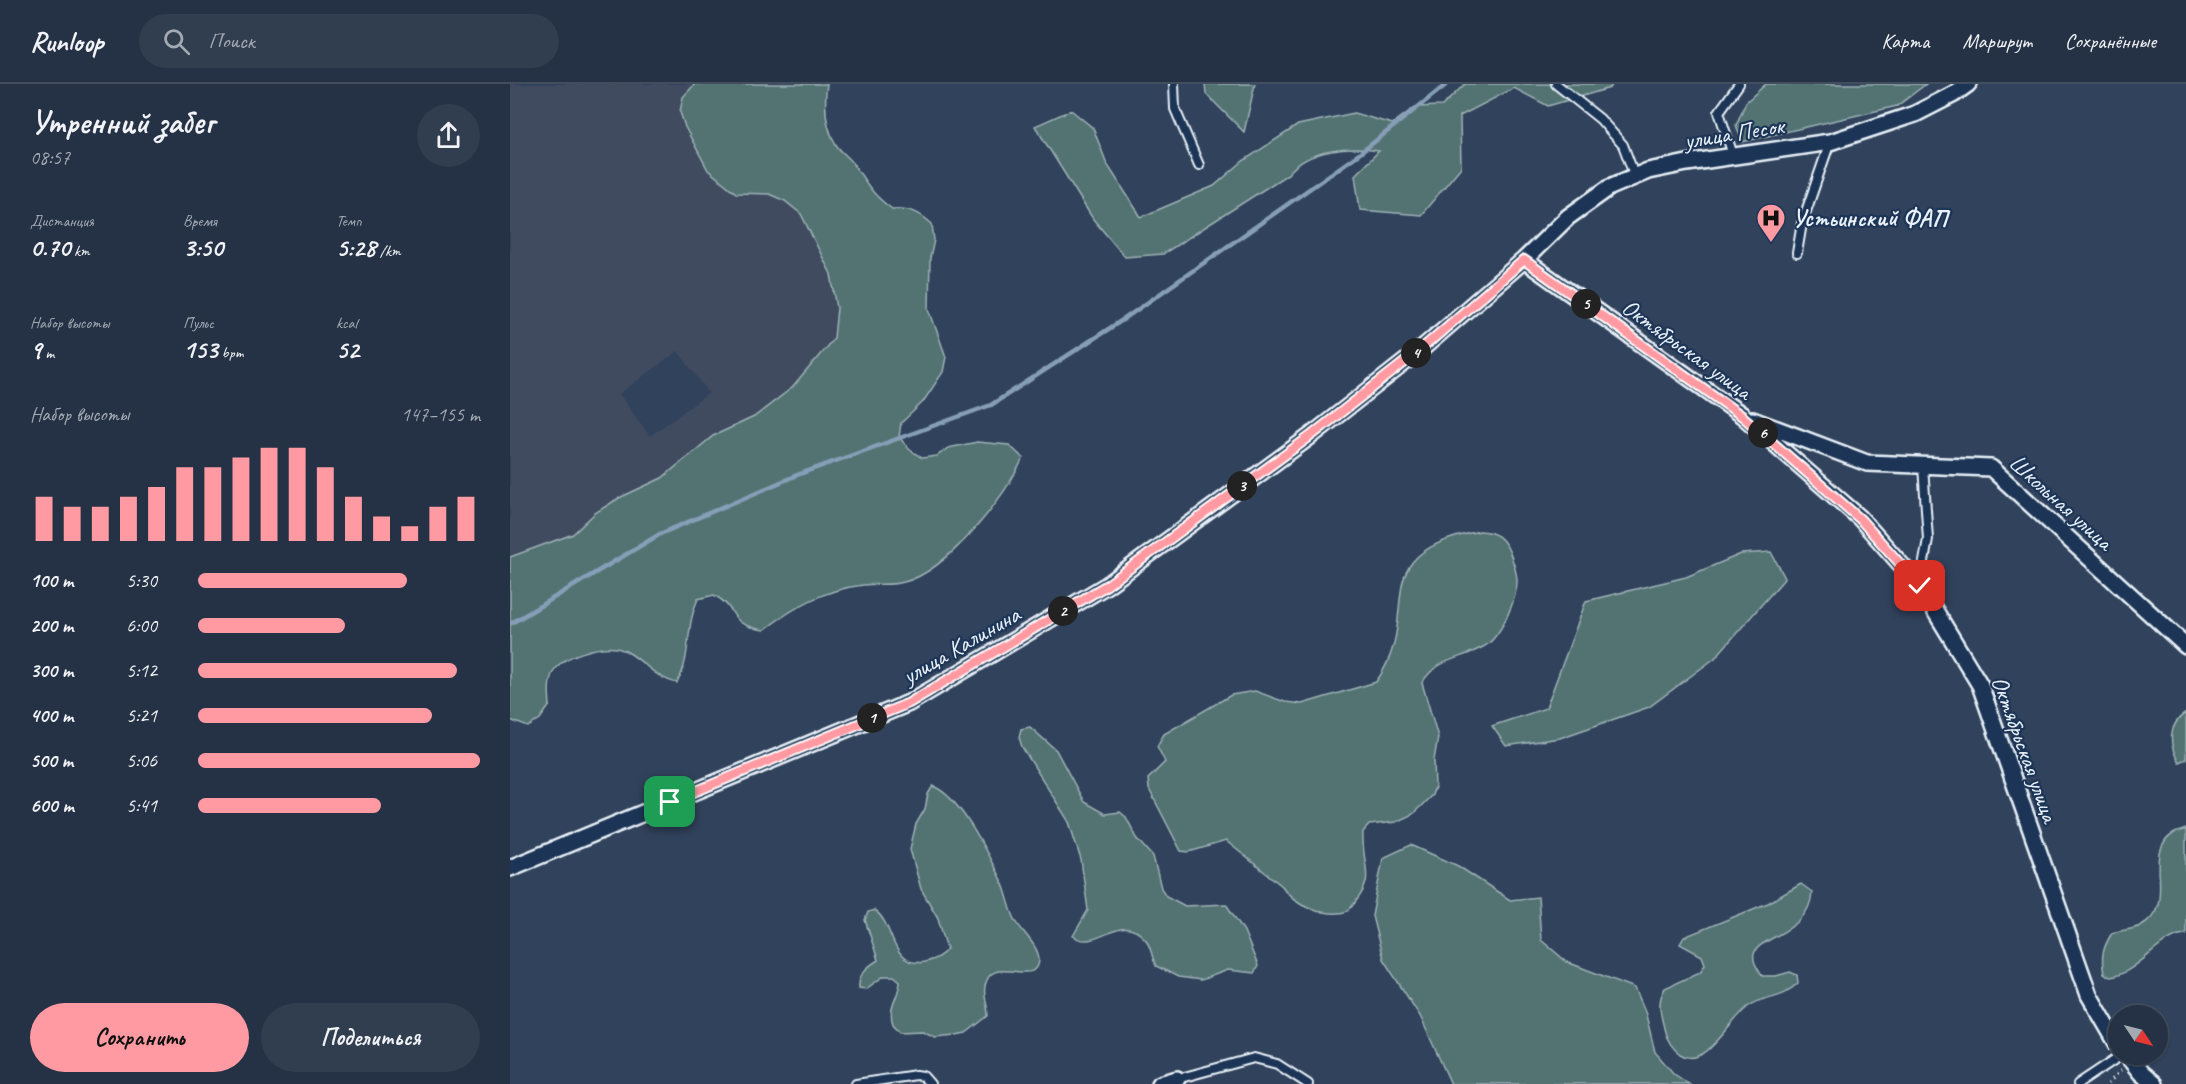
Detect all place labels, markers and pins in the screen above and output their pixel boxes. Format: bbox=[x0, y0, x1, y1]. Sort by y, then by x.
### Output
hospital icon: Устьинский ФАП bbox=[1755, 202, 1787, 244]
place label: Устьинский ФАП bbox=[1792, 203, 1951, 233]
pin: 5 bbox=[1571, 289, 1601, 319]
pin: 4 bbox=[1401, 338, 1431, 368]
pin: 6 bbox=[1748, 418, 1778, 448]
pin: 3 bbox=[1227, 471, 1257, 501]
pin bbox=[1894, 560, 1945, 611]
pin: 2 bbox=[1048, 596, 1078, 626]
pin: 1 bbox=[857, 703, 887, 733]
pin bbox=[644, 776, 695, 827]

